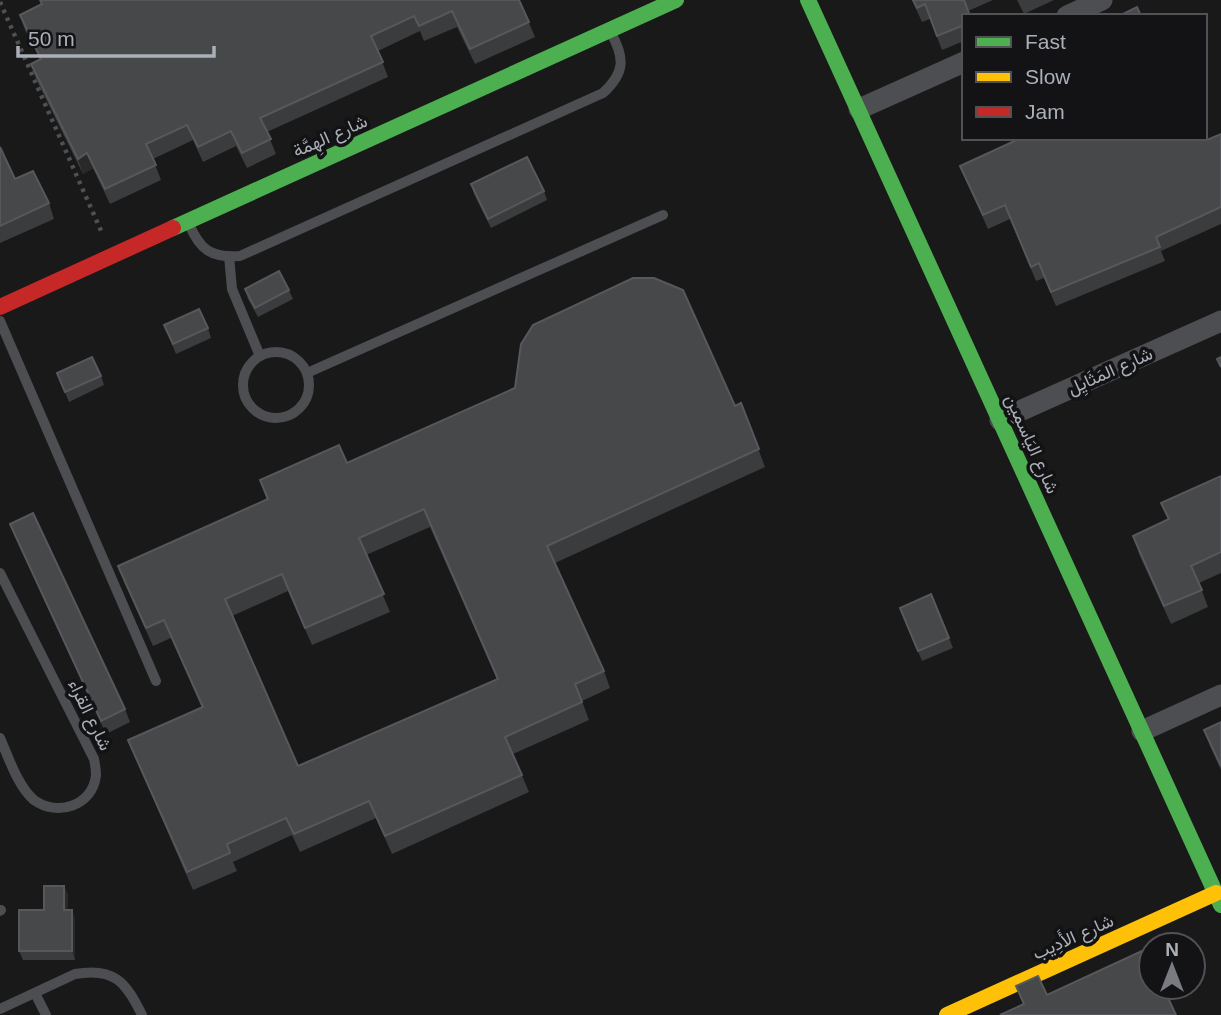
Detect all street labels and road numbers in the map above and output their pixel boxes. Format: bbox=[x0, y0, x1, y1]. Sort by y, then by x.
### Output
street label: شارع الهِمَّة bbox=[290, 111, 372, 166]
street label: شارع المَثَايِل bbox=[1064, 343, 1157, 402]
street label: شارع اليَاسمِين bbox=[999, 391, 1063, 498]
street label: شارع القراء bbox=[62, 676, 116, 755]
street label: شارع الأَدِيب bbox=[1028, 907, 1117, 966]

